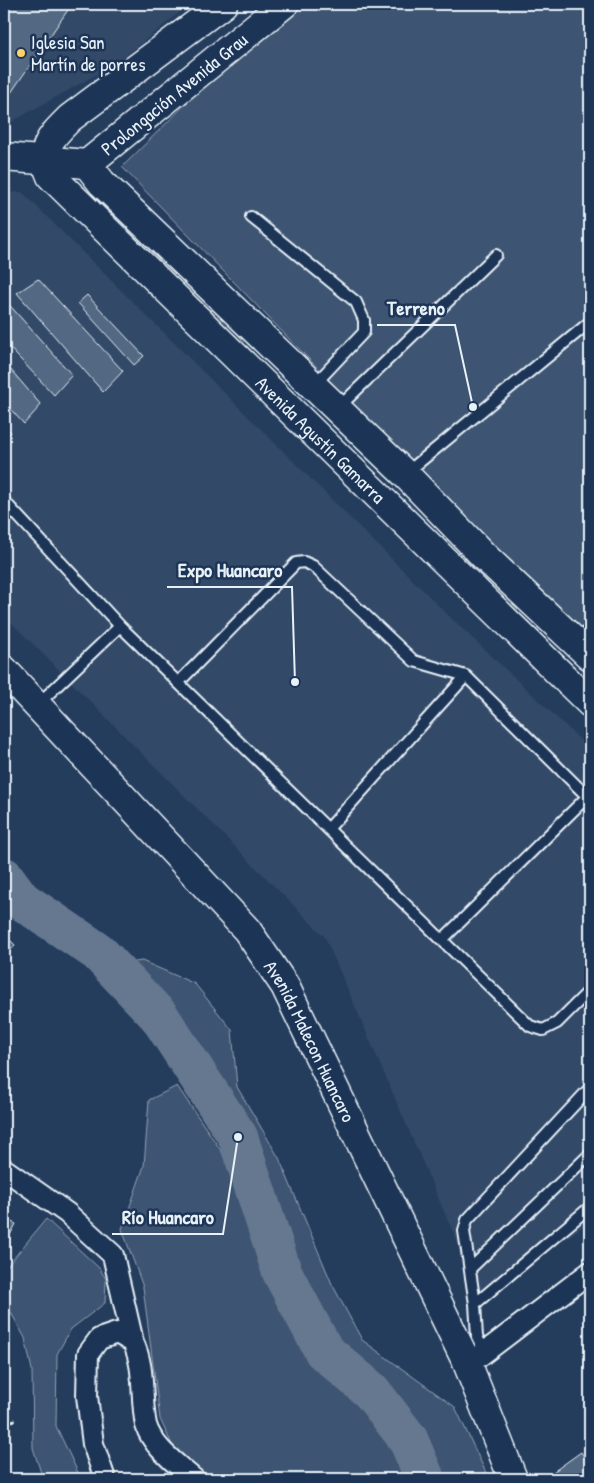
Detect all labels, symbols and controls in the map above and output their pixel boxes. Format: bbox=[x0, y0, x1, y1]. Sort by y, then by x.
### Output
street label: Prolongación Avenida Grau bbox=[95, 27, 253, 161]
place label: Iglesia San Martín de porres bbox=[31, 29, 145, 77]
marker: Iglesia San Martín de porres bbox=[15, 47, 27, 59]
callout: Terreno bbox=[377, 290, 455, 325]
text: Terreno bbox=[386, 294, 445, 321]
street label: Avenida Agustín Gamarra bbox=[250, 370, 392, 509]
callout: Expo Huancaro bbox=[167, 552, 292, 587]
text: Expo Huancaro bbox=[178, 556, 282, 584]
street label: Avenida Malecon Huancaro bbox=[258, 955, 362, 1127]
callout: Río Huancaro bbox=[112, 1199, 223, 1234]
text: Río Huancaro bbox=[122, 1203, 214, 1230]

